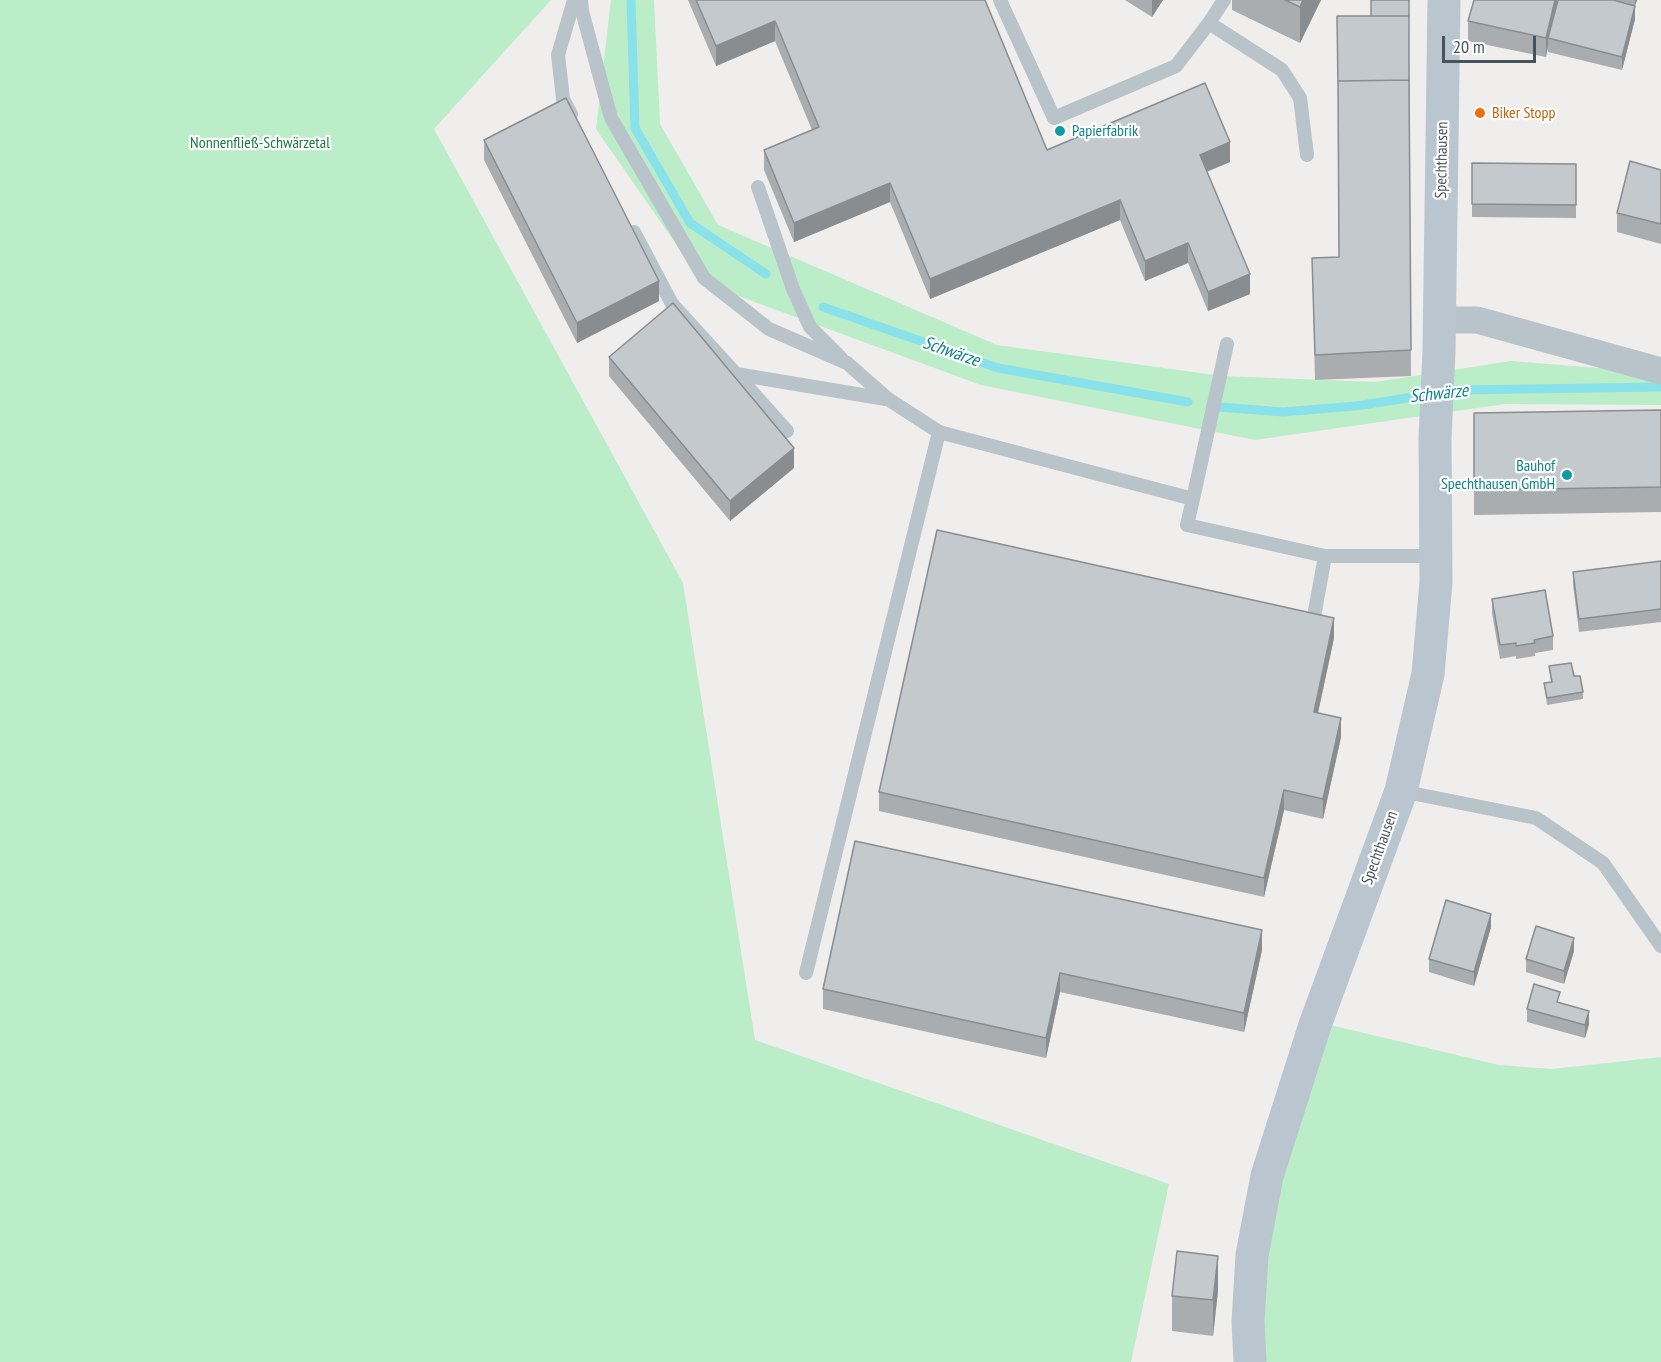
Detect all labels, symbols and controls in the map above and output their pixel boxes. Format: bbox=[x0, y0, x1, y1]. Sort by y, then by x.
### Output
scale bar bbox=[1445, 24, 1540, 62]
text: 20 m bbox=[1453, 35, 1485, 58]
place label: Biker Stopp bbox=[1492, 103, 1555, 123]
marker: Biker Stopp bbox=[1473, 106, 1487, 120]
place label: Papierfabrik bbox=[1072, 121, 1138, 141]
street label: Spechthausen bbox=[1432, 121, 1452, 199]
marker: Papierfabrik bbox=[1053, 124, 1067, 138]
park label: Nonnenfließ-Schwärzetal bbox=[190, 133, 330, 153]
water label: Schwärze bbox=[920, 332, 982, 372]
water label: Schwärze bbox=[1409, 380, 1469, 408]
place label: Bauhof Spechthausen GmbH bbox=[1441, 456, 1555, 494]
marker: Bauhof Spechthausen GmbH bbox=[1560, 468, 1574, 482]
street label: Spechthausen bbox=[1358, 809, 1402, 887]

